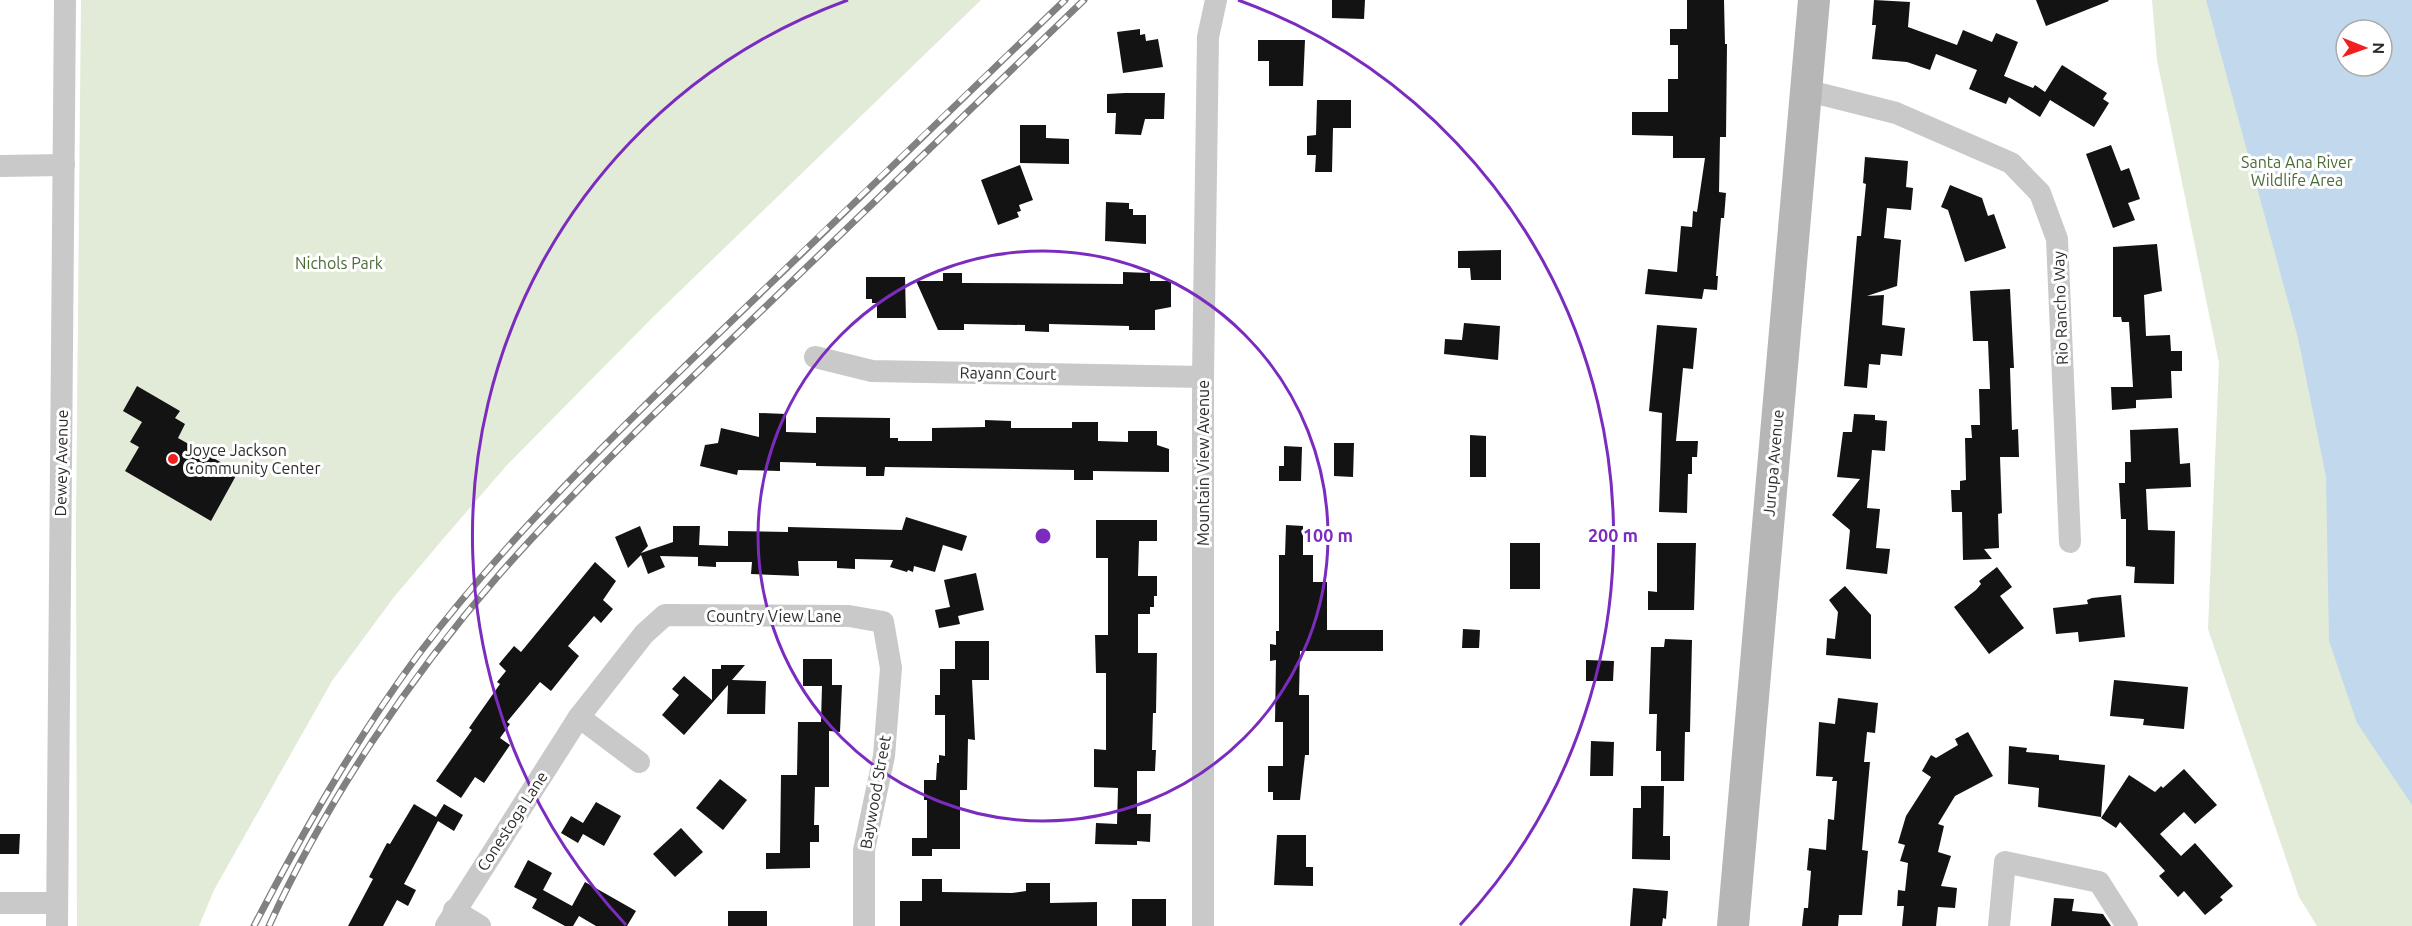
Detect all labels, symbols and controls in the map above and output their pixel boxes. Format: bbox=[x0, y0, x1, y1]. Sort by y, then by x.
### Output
north arrow bbox=[2334, 18, 2394, 78]
text: N bbox=[2370, 42, 2388, 54]
park label: Santa Ana River Wildlife Area bbox=[2241, 153, 2353, 189]
street label: Rio Rancho Way bbox=[2049, 250, 2071, 365]
park label: Nichols Park bbox=[295, 254, 383, 272]
street label: Rayann Court bbox=[960, 363, 1057, 383]
street label: Mountain View Avenue bbox=[1194, 380, 1212, 546]
street label: Jurupa Avenue bbox=[1759, 409, 1787, 517]
street label: Dewey Avenue bbox=[51, 410, 71, 516]
place label: Joyce Jackson Community Center bbox=[185, 441, 321, 477]
marker: Joyce Jackson Community Center bbox=[166, 452, 180, 466]
text: 100 m bbox=[1303, 525, 1353, 545]
text: 200 m bbox=[1588, 525, 1638, 545]
centre of rings bbox=[1033, 526, 1053, 546]
street label: Country View Lane bbox=[706, 607, 842, 625]
street label: Baywood Street bbox=[856, 733, 894, 850]
street label: Conestoga Lane bbox=[473, 768, 551, 874]

